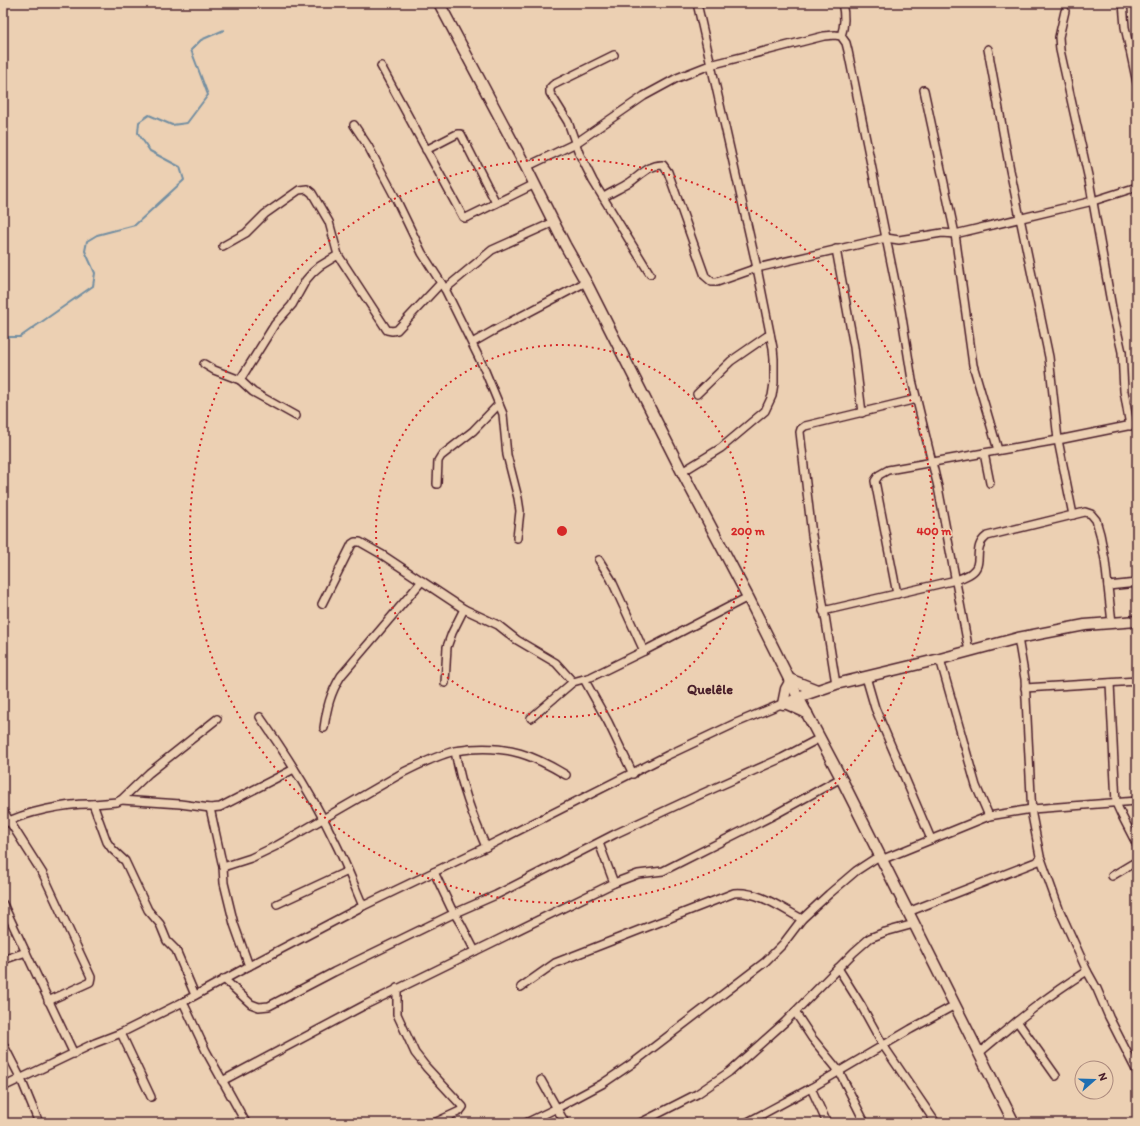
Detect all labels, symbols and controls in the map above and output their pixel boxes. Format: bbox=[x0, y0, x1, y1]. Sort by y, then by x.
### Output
centre of rings bbox=[555, 524, 569, 538]
text: 200 m bbox=[731, 524, 766, 538]
text: 400 m bbox=[917, 524, 952, 538]
district label: Quelêle bbox=[687, 681, 733, 698]
north arrow bbox=[1074, 1060, 1114, 1100]
text: N bbox=[1096, 1071, 1110, 1082]

